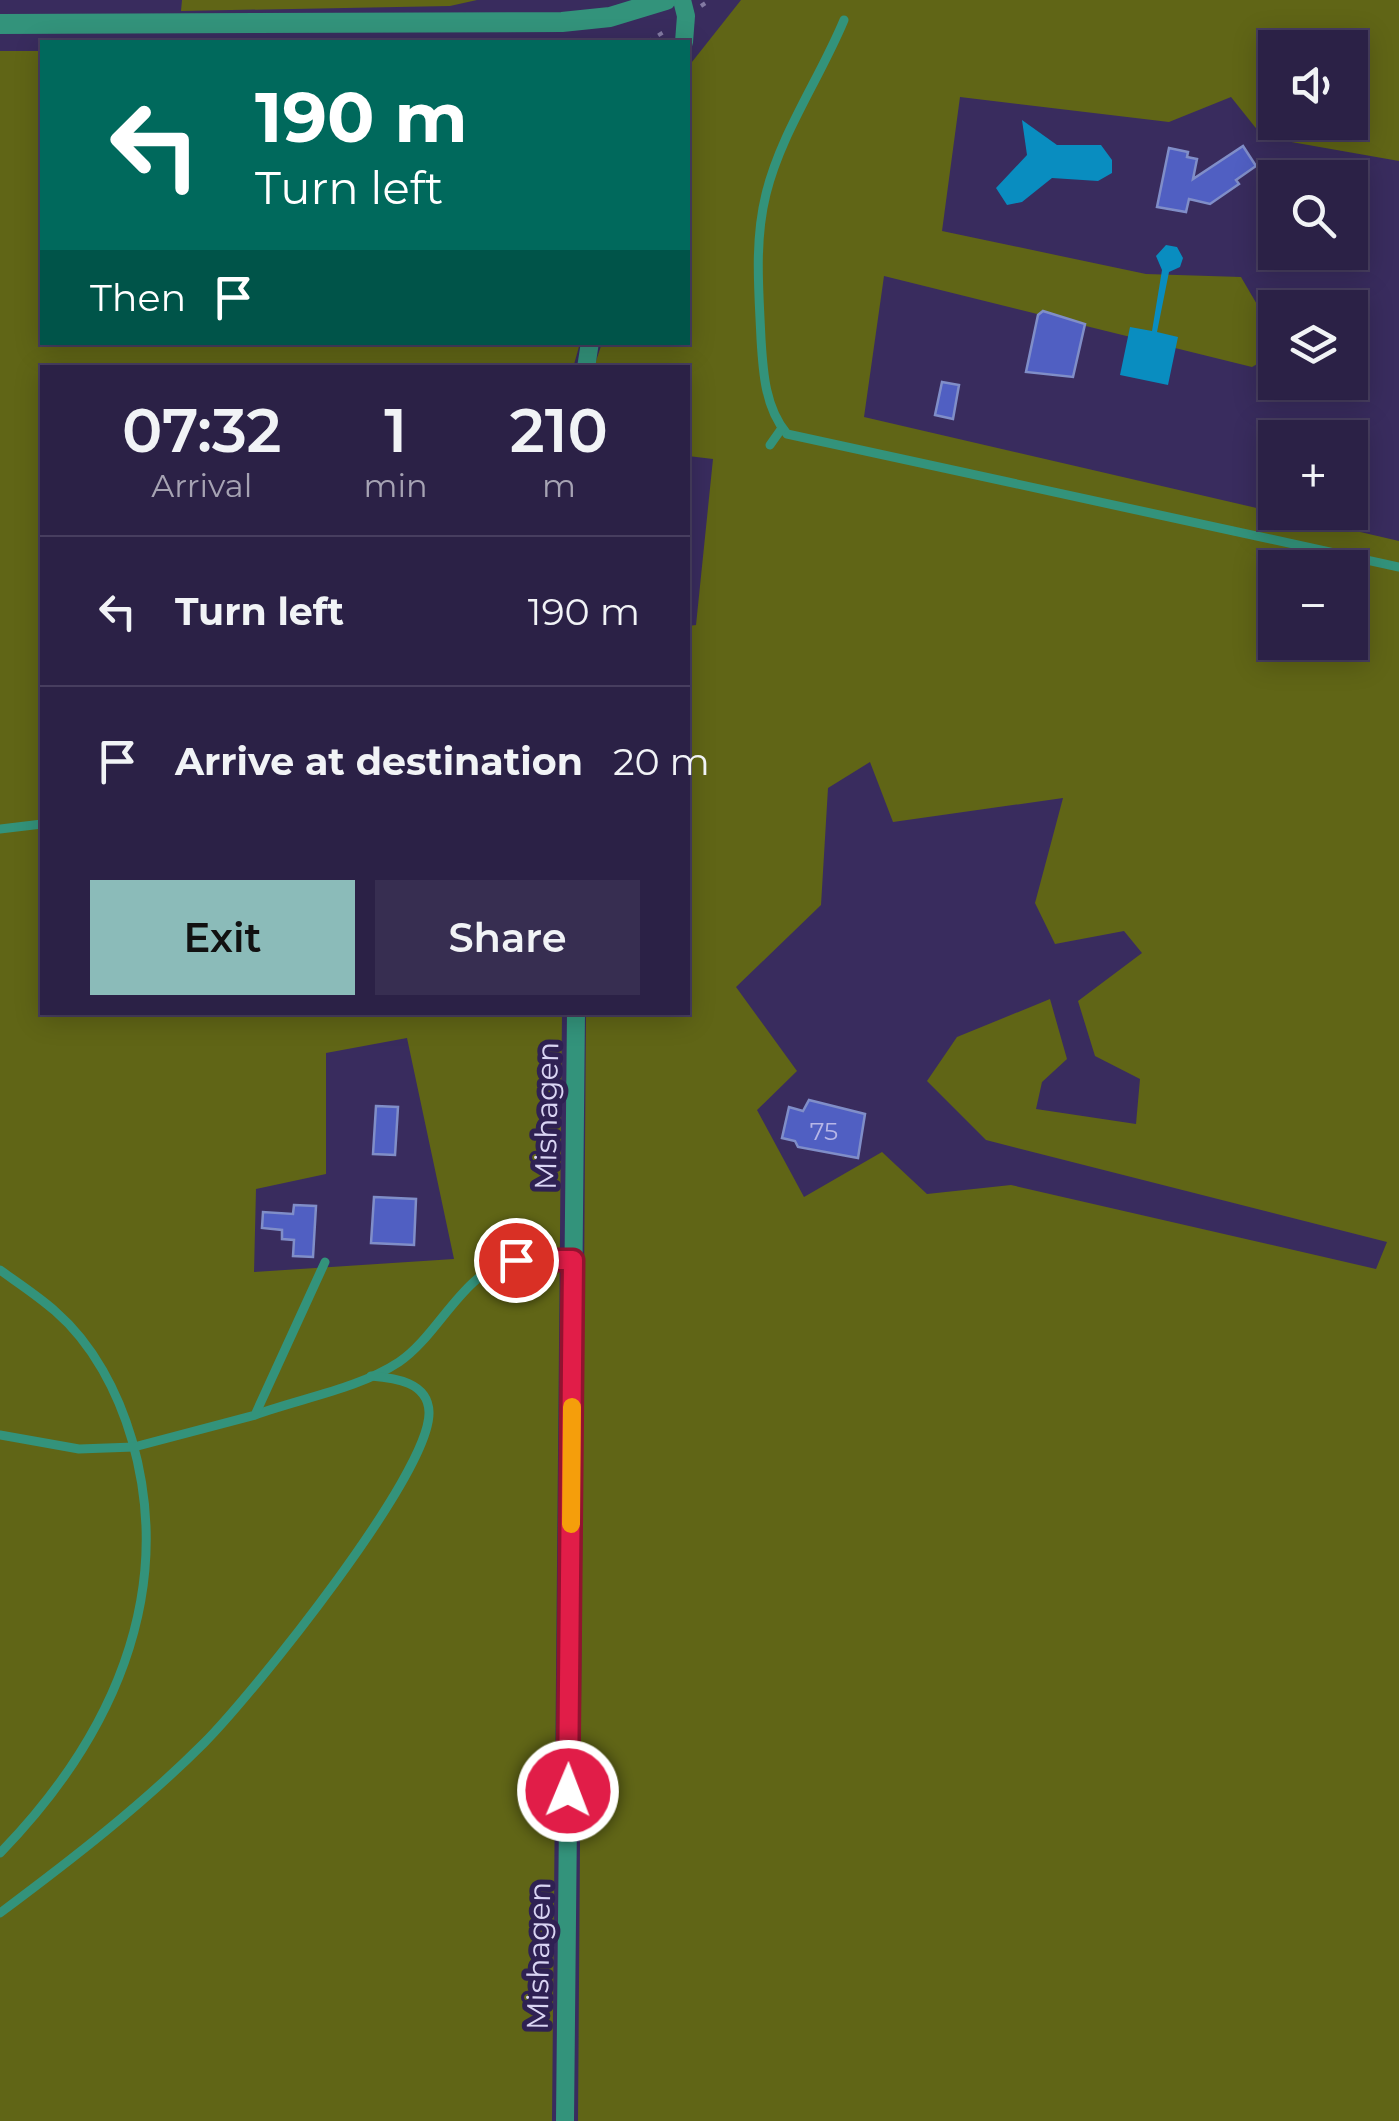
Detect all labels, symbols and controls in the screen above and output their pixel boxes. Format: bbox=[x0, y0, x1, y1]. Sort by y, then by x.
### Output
map controls bbox=[1258, 30, 1368, 660]
button: sound bbox=[1258, 30, 1368, 140]
text: 190 m bbox=[255, 74, 468, 160]
icon: left bbox=[90, 80, 220, 210]
text: Turn left bbox=[255, 160, 443, 215]
button: search bbox=[1258, 160, 1368, 270]
icon: arrive bbox=[206, 270, 261, 325]
text: Then bbox=[90, 274, 186, 321]
button: layers bbox=[1258, 290, 1368, 400]
text: 07:32 bbox=[122, 394, 282, 467]
text: 1 bbox=[384, 394, 407, 467]
text: 210 bbox=[510, 394, 608, 467]
button: + bbox=[1258, 420, 1368, 530]
text: Arrival bbox=[151, 466, 252, 505]
text: min bbox=[364, 466, 428, 505]
text: m bbox=[542, 466, 576, 505]
button: − bbox=[1258, 550, 1368, 660]
icon: left bbox=[90, 584, 145, 639]
text: Turn left bbox=[175, 588, 344, 635]
text: 190 m bbox=[528, 588, 640, 635]
icon: arrive bbox=[90, 734, 145, 789]
text: Arrive at destination bbox=[175, 738, 583, 785]
text: 20 m bbox=[613, 738, 710, 785]
button: Exit bbox=[90, 880, 355, 995]
button: Share bbox=[375, 880, 640, 995]
street label: Mishagen bbox=[527, 1042, 566, 1190]
house number: 75 bbox=[810, 1116, 838, 1146]
pin bbox=[474, 1218, 559, 1303]
icon: arrive bbox=[489, 1233, 544, 1288]
position arrow bbox=[516, 1739, 620, 1843]
street label: Mishagen bbox=[519, 1882, 558, 2030]

